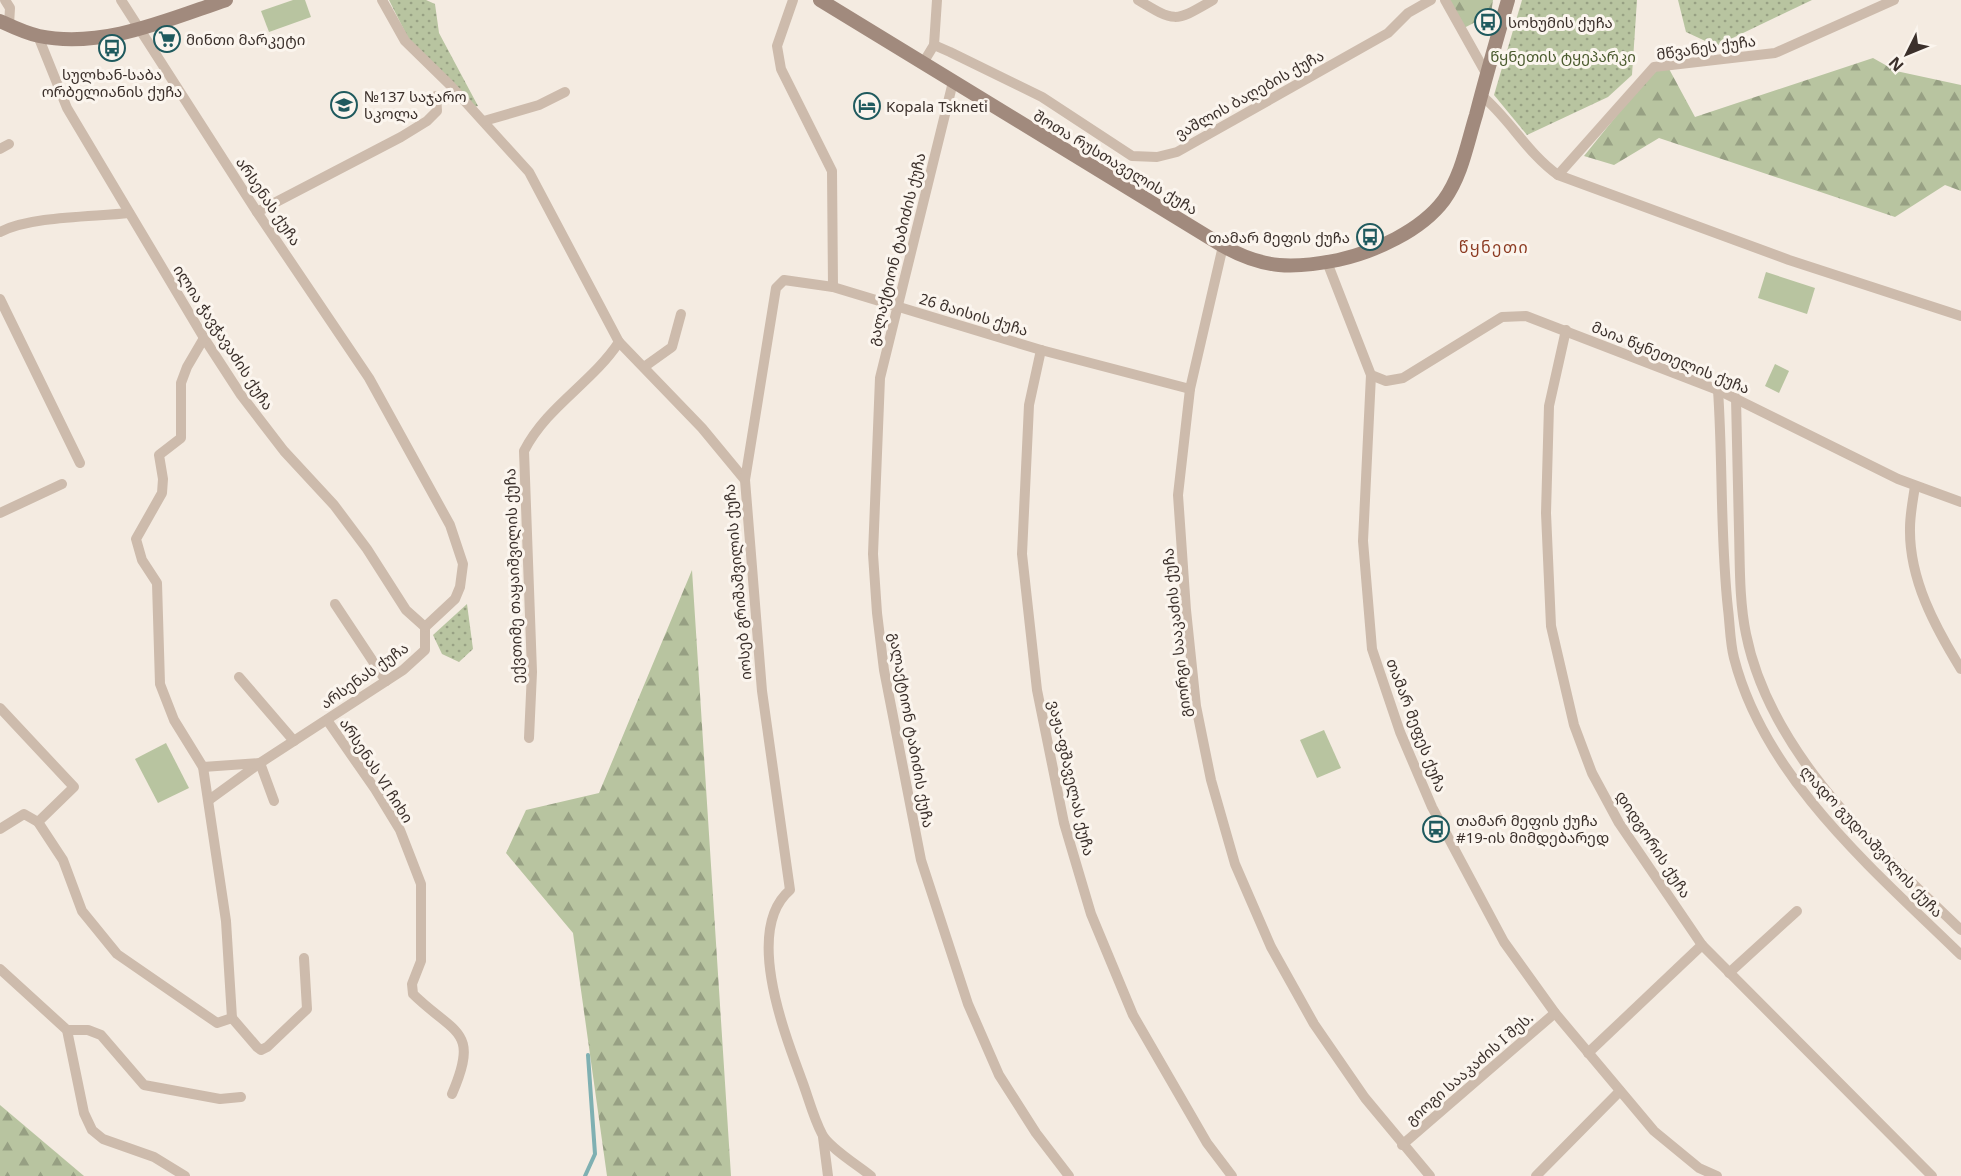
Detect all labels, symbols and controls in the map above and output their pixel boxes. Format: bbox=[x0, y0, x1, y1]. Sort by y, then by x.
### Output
bus stop icon: სოხუმის ქუჩა bbox=[1473, 7, 1503, 37]
place label: სოხუმის ქუჩა bbox=[1508, 12, 1613, 32]
supermarket icon: მინთი მარკეტი bbox=[152, 24, 182, 54]
north arrow bbox=[1877, 24, 1937, 84]
place label: მინთი მარკეტი bbox=[186, 29, 305, 49]
street label: მწვანეს ქუჩა bbox=[1655, 30, 1757, 64]
bus stop icon: სულხან-საბა ორბელიანის ქუჩა bbox=[97, 33, 127, 63]
street label: ვაშლის ბაღების ქუჩა bbox=[1171, 45, 1327, 143]
park label: წყნეთის ტყეპარკი bbox=[1490, 46, 1636, 66]
text: N bbox=[1884, 52, 1909, 76]
place label: სულხან-საბა ორბელიანის ქუჩა bbox=[42, 64, 182, 101]
place label: №137 საჯარო სკოლა bbox=[364, 86, 467, 123]
school or university icon: №137 საჯარო სკოლა bbox=[329, 90, 359, 120]
hotel icon: Kopala Tskneti bbox=[852, 91, 882, 121]
place label: Kopala Tskneti bbox=[886, 96, 988, 116]
street label: შოთა რუსთაველის ქუჩა bbox=[1030, 105, 1202, 219]
street label: გალაქტიონ ტაბიძის ქუჩა bbox=[862, 150, 930, 348]
street label: არსენას ქუჩა bbox=[232, 153, 306, 249]
bus stop icon: თამარ მეფის ქუჩა bbox=[1355, 222, 1385, 252]
place label: თამარ მეფის ქუჩა bbox=[1208, 227, 1350, 247]
district label: წყნეთი bbox=[1459, 236, 1529, 258]
street label: ილია ჭავჭავაძის ქუჩა bbox=[169, 260, 279, 414]
street label: 26 მაისის ქუჩა bbox=[917, 288, 1031, 340]
street label: მაია წყნეთელის ქუჩა bbox=[1589, 316, 1753, 398]
street label: ექვთიმე თაყაიშვილის ქუჩა bbox=[499, 468, 527, 684]
street label: იოსებ გრიშაშვილის ქუჩა bbox=[718, 483, 756, 681]
street label: გიორგი სააკაძის ქუჩა bbox=[1157, 547, 1195, 719]
street label: გალაქტიონ ტაბიძის ქუჩა bbox=[885, 631, 939, 829]
street label: არსენას ქუჩა bbox=[316, 637, 412, 713]
street label: თამარ მეფეს ქუჩა bbox=[1382, 655, 1452, 795]
street label: ვაჟა-ფშაველას ქუჩა bbox=[1044, 698, 1100, 858]
street label: არსენას VI ჩიხი bbox=[336, 714, 418, 826]
street label: ლადო გუდიაშვილის ქუჩა bbox=[1796, 761, 1948, 921]
street label: დიდგორის ქუჩა bbox=[1612, 787, 1696, 901]
place label: თამარ მეფის ქუჩა #19-ის მიმდებარედ bbox=[1456, 810, 1609, 847]
bus stop icon: თამარ მეფის ქუჩა #19-ის მიმდებარედ bbox=[1421, 814, 1451, 844]
street label: გიოგი სააკაძის I შეს. bbox=[1401, 1007, 1537, 1129]

